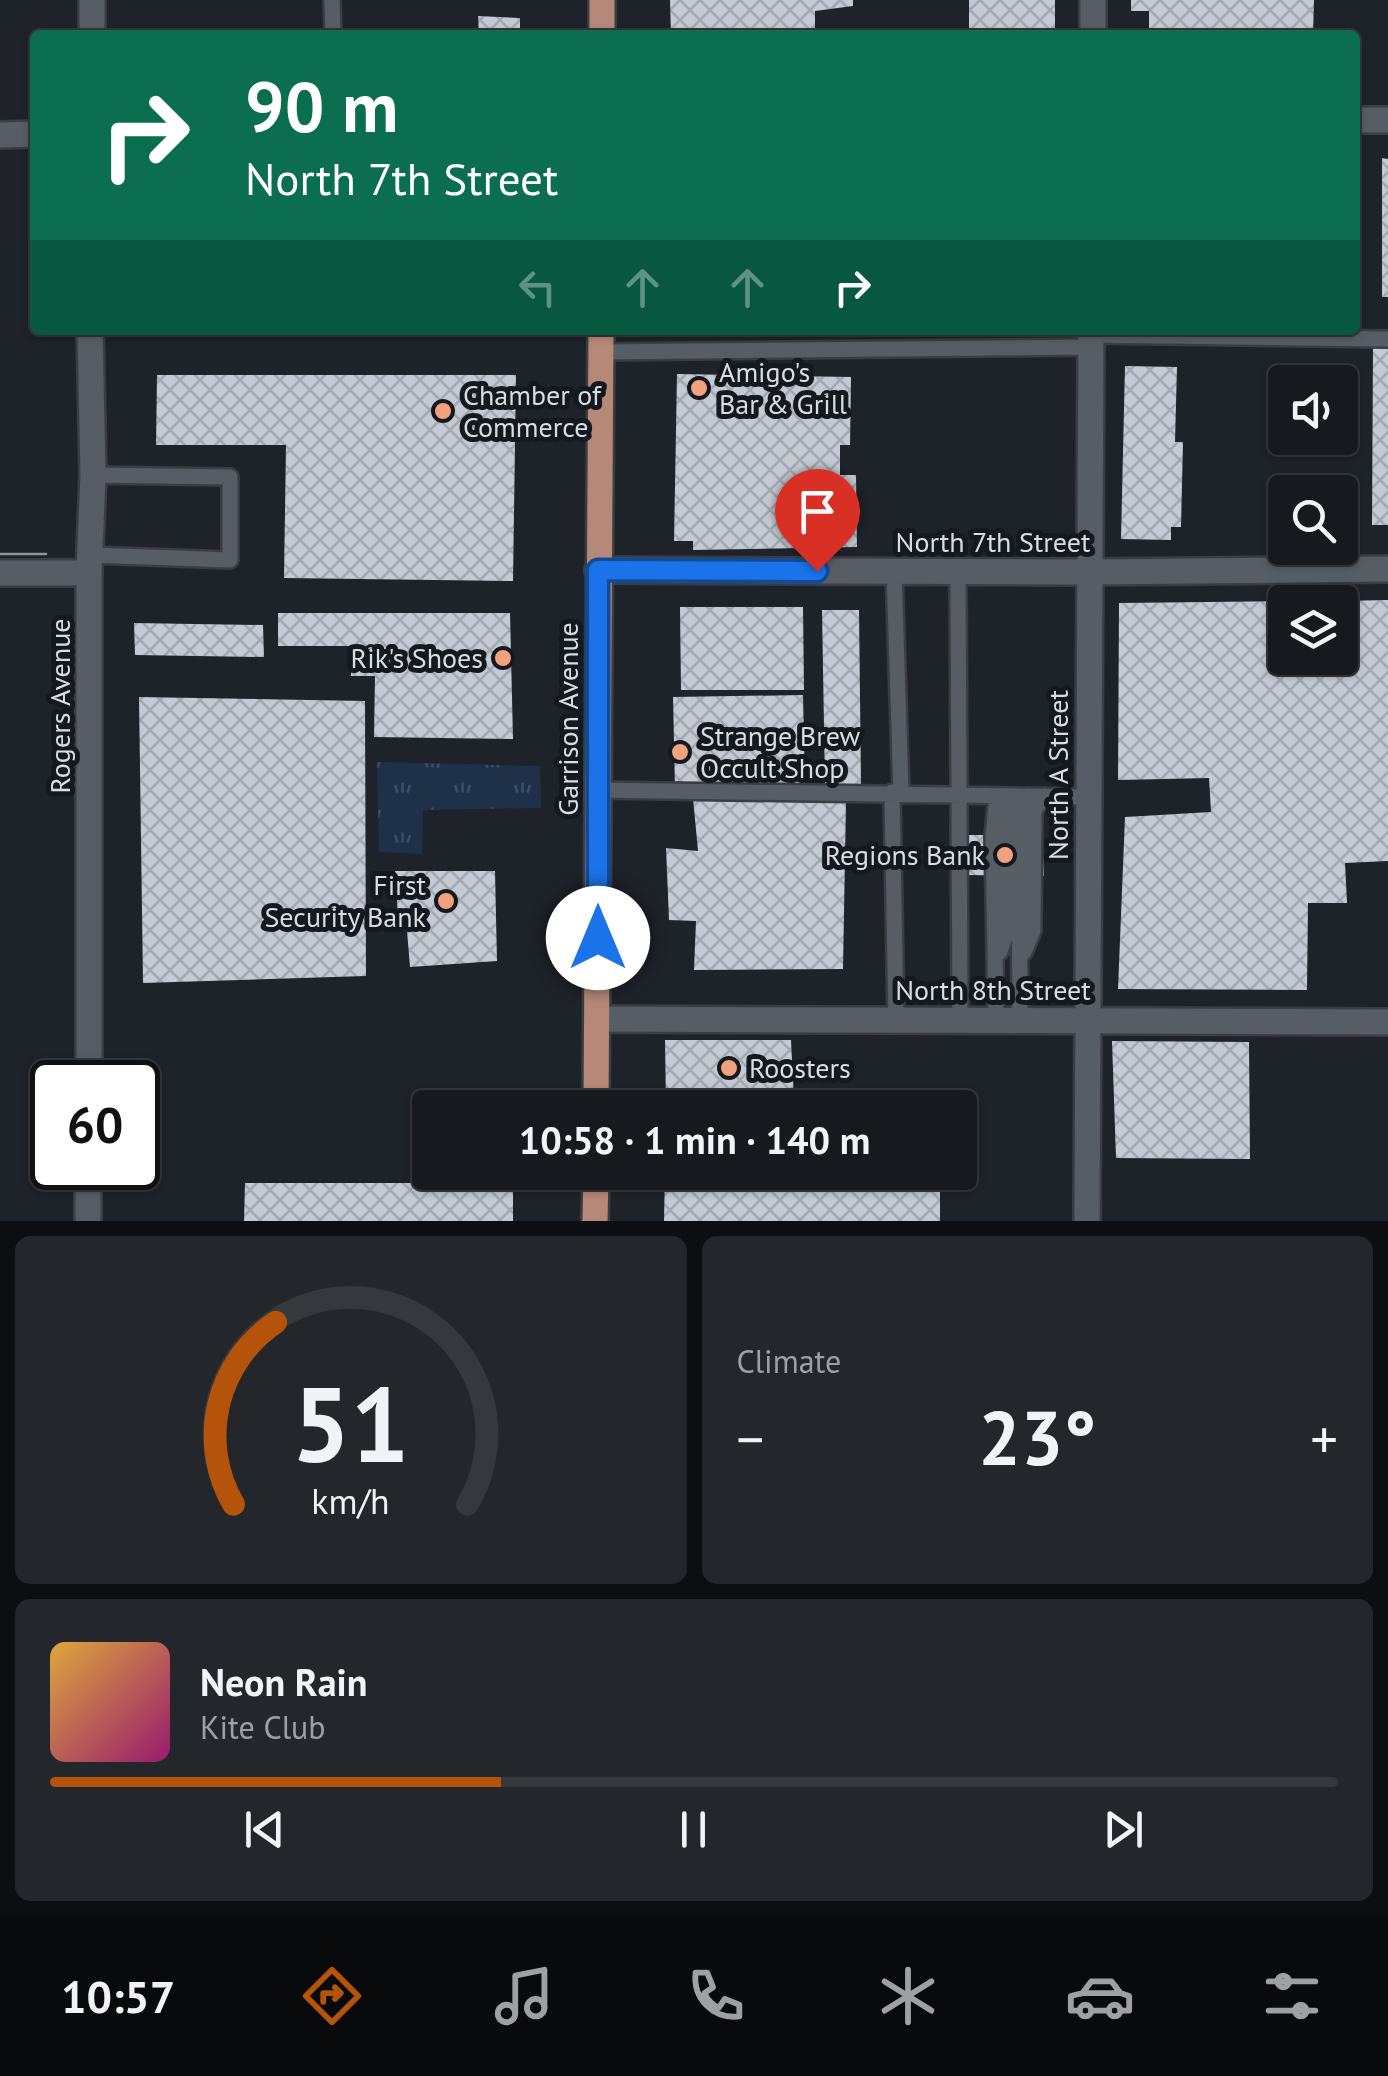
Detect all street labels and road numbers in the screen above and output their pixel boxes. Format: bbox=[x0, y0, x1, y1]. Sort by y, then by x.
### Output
street label: North 7th Street bbox=[896, 523, 1091, 560]
street label: Rogers Avenue bbox=[41, 619, 78, 793]
street label: Garrison Avenue bbox=[549, 622, 586, 816]
street label: North A Street bbox=[1039, 690, 1076, 860]
street label: North 8th Street bbox=[895, 971, 1091, 1008]

